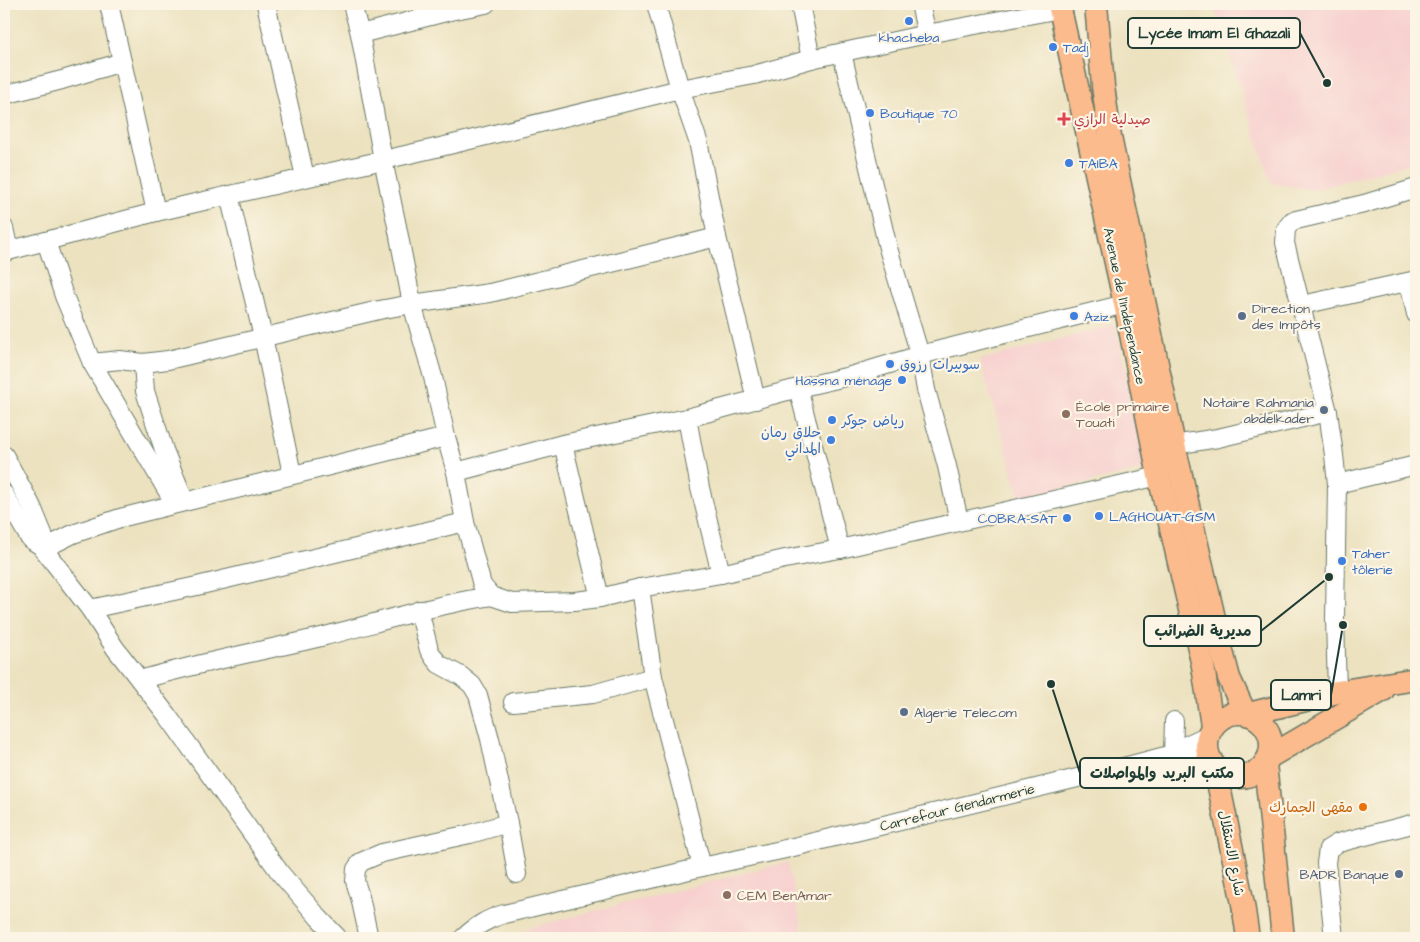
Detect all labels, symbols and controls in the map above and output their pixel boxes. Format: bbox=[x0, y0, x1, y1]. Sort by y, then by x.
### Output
marker: khacheba bbox=[903, 15, 915, 27]
callout: Lycée Imam El Ghazali bbox=[1128, 18, 1300, 48]
text: Lycée Imam El Ghazali bbox=[1138, 23, 1291, 45]
place label: khacheba bbox=[878, 28, 940, 48]
place label: Tadj bbox=[1063, 38, 1089, 58]
marker: Tadj bbox=[1047, 41, 1059, 53]
place label: Boutique 70 bbox=[880, 104, 958, 124]
marker: Boutique 70 bbox=[864, 107, 876, 119]
place label: صيدلية الرازي bbox=[1074, 110, 1151, 130]
marker: صيدلية الرازي bbox=[1058, 113, 1070, 125]
place label: TAIBA bbox=[1079, 154, 1118, 174]
marker: TAIBA bbox=[1063, 157, 1075, 169]
street label: Avenue de l'Indépendance bbox=[1098, 226, 1151, 387]
place label: Direction des Impôts bbox=[1252, 299, 1321, 335]
place label: Aziz bbox=[1084, 307, 1109, 327]
marker: Aziz bbox=[1068, 310, 1080, 322]
marker: Direction des Impôts bbox=[1236, 310, 1248, 322]
place label: سوبيرات رزوق bbox=[900, 355, 980, 375]
marker: سوبيرات رزوق bbox=[884, 358, 896, 370]
place label: Hassna ménage bbox=[795, 371, 892, 391]
marker: Hassna ménage bbox=[896, 374, 908, 386]
place label: Notaire Rahmania abdelkader bbox=[1203, 393, 1314, 429]
place label: École primaire Touati bbox=[1076, 397, 1170, 433]
marker: Notaire Rahmania abdelkader bbox=[1318, 404, 1330, 416]
marker: École primaire Touati bbox=[1060, 408, 1072, 420]
place label: رياض جوكر bbox=[841, 411, 904, 431]
marker: رياض جوكر bbox=[826, 414, 838, 426]
place label: حلاق رمان المداني bbox=[761, 423, 821, 461]
marker: حلاق رمان المداني bbox=[825, 434, 837, 446]
place label: LAGHOUAT-GSM bbox=[1109, 507, 1216, 527]
place label: COBRA-SAT bbox=[978, 509, 1057, 529]
marker: LAGHOUAT-GSM bbox=[1093, 510, 1105, 522]
marker: COBRA-SAT bbox=[1061, 512, 1073, 524]
place label: Taher tôlerie bbox=[1352, 544, 1393, 580]
marker: Taher tôlerie bbox=[1336, 555, 1348, 567]
callout: مديرية الضرائب bbox=[1144, 616, 1261, 646]
text: مديرية الضرائب bbox=[1155, 621, 1251, 642]
callout: Lamri bbox=[1271, 680, 1331, 710]
text: Lamri bbox=[1281, 685, 1322, 706]
place label: Algerie Telecom bbox=[914, 703, 1017, 723]
marker: Algerie Telecom bbox=[898, 706, 910, 718]
callout: مكتب البريد والمواصلات bbox=[1080, 758, 1244, 788]
text: مكتب البريد والمواصلات bbox=[1090, 763, 1234, 784]
street label: Carrefour Gendarmerie bbox=[878, 779, 1037, 837]
place label: مقهى الجمارك bbox=[1269, 798, 1353, 818]
marker: مقهى الجمارك bbox=[1357, 801, 1369, 813]
street label: شارع الاستقلال bbox=[1213, 809, 1249, 898]
place label: BADR Banque bbox=[1299, 865, 1389, 885]
marker: BADR Banque bbox=[1393, 868, 1405, 880]
place label: CEM BenAmar bbox=[737, 886, 832, 906]
marker: CEM BenAmar bbox=[721, 889, 733, 901]

